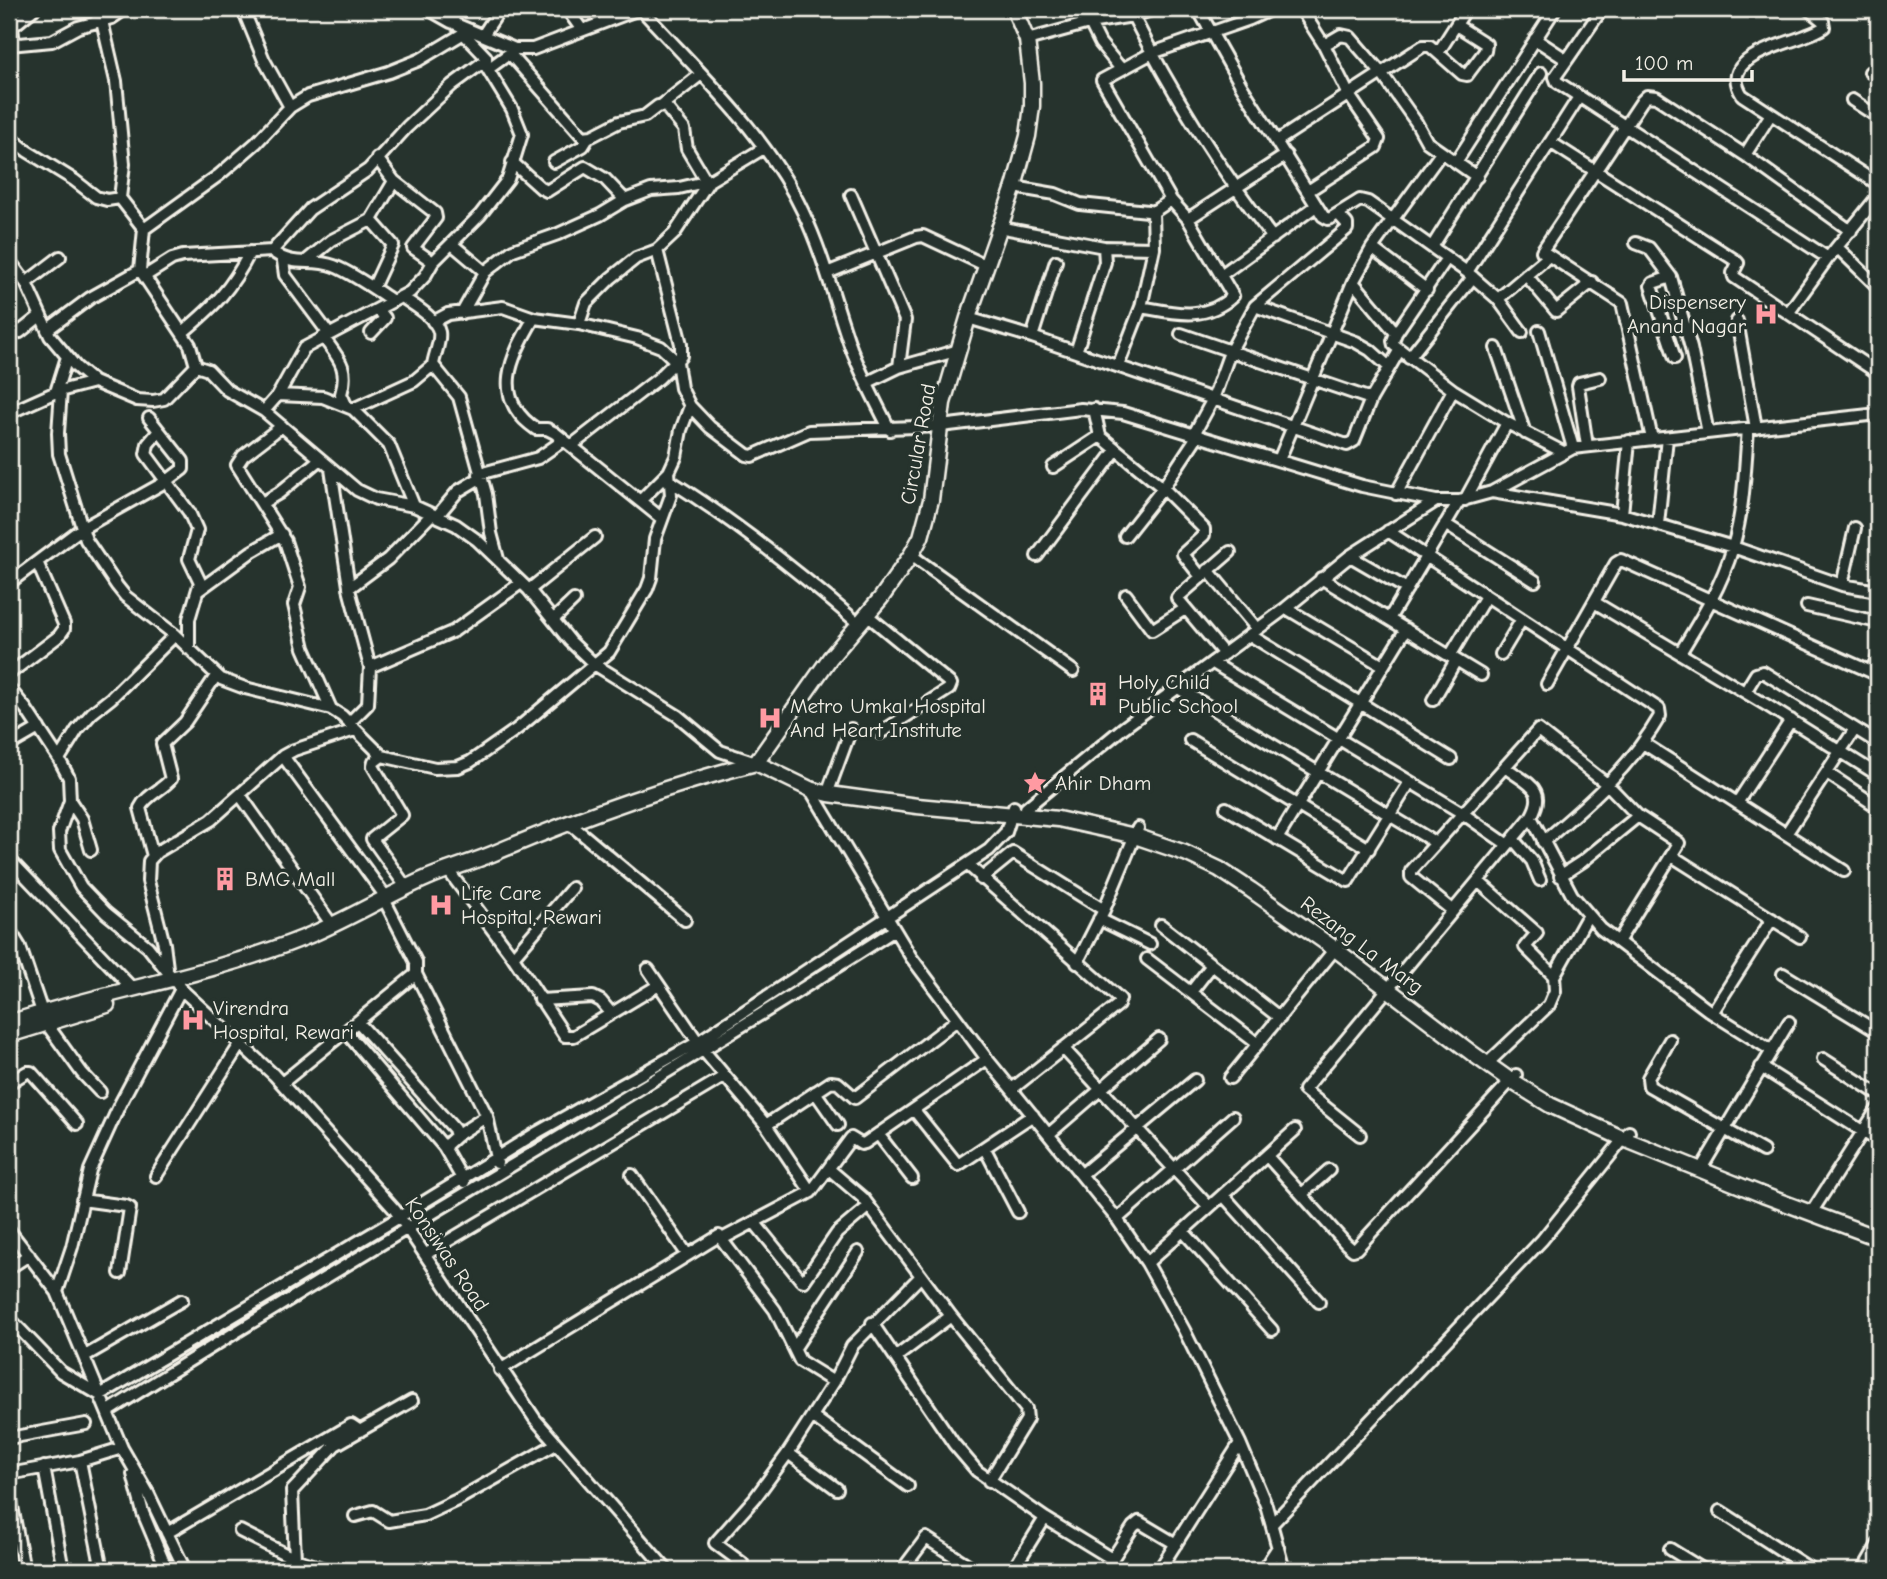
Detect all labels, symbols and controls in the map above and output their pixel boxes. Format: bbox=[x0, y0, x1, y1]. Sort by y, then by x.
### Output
scale bar bbox=[1624, 38, 1752, 82]
text: 100 m bbox=[1635, 51, 1693, 75]
place label: Dispensery Anand Nagar bbox=[1627, 290, 1747, 338]
hospital icon: Dispensery Anand Nagar bbox=[1752, 300, 1780, 328]
street label: Circular Road bbox=[896, 382, 940, 506]
place label: Holy Child Public School bbox=[1118, 670, 1238, 718]
building icon: Holy Child Public School bbox=[1084, 680, 1112, 708]
place label: Metro Umkal Hospital And Heart Institute bbox=[790, 694, 986, 742]
hospital icon: Metro Umkal Hospital And Heart Institute bbox=[756, 704, 784, 732]
place icon: Ahir Dham bbox=[1021, 769, 1049, 797]
place label: Ahir Dham bbox=[1055, 771, 1151, 795]
building icon: BMG Mall bbox=[211, 865, 239, 893]
place label: BMG Mall bbox=[245, 867, 335, 891]
place label: Life Care Hospital, Rewari bbox=[461, 881, 602, 929]
hospital icon: Life Care Hospital, Rewari bbox=[427, 891, 455, 919]
street label: Rezang La Marg bbox=[1296, 891, 1428, 999]
place label: Virendra Hospital, Rewari bbox=[213, 996, 354, 1044]
hospital icon: Virendra Hospital, Rewari bbox=[179, 1006, 207, 1034]
street label: Konsiwas Road bbox=[400, 1193, 494, 1315]

